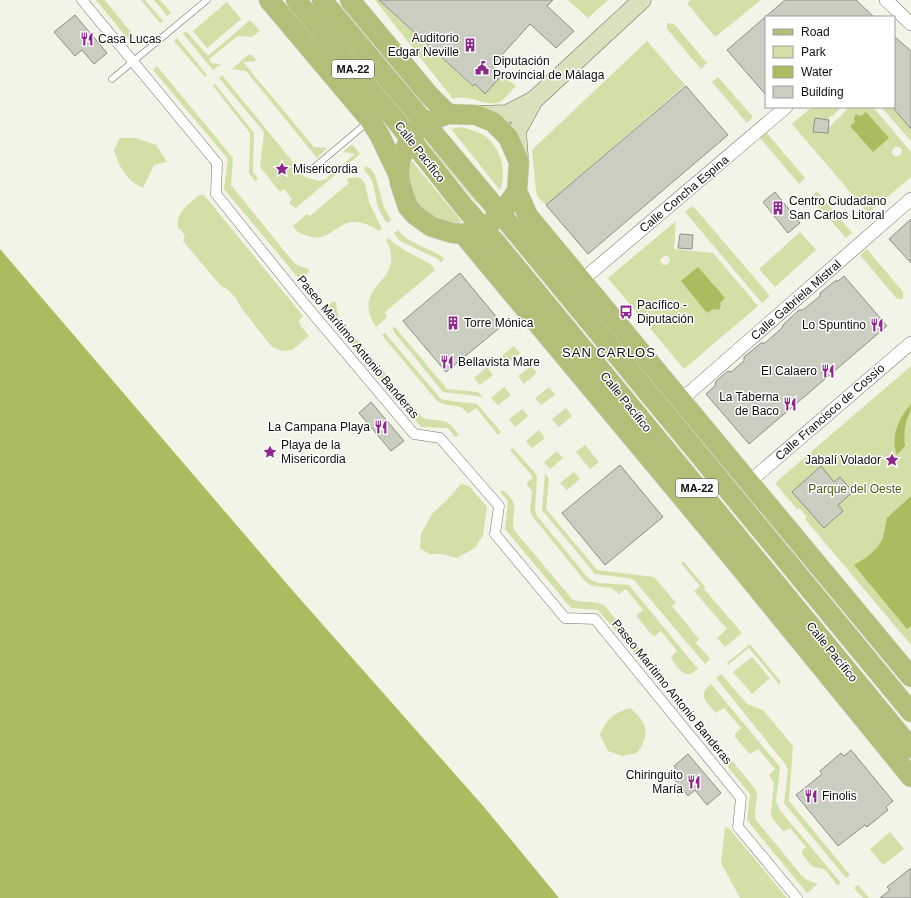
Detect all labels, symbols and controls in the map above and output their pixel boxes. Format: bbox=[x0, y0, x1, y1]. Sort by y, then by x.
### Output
legend bbox=[765, 16, 895, 108]
text: Road bbox=[801, 25, 830, 39]
restaurant icon: Casa Lucas bbox=[79, 31, 95, 47]
place label: Auditorio Edgar Neville bbox=[388, 31, 459, 59]
place label: Casa Lucas bbox=[98, 32, 161, 46]
building icon: Auditorio Edgar Neville bbox=[462, 37, 478, 53]
text: Park bbox=[801, 45, 827, 59]
place label: Diputación Provincial de Málaga bbox=[493, 54, 605, 82]
road number: MA-22 bbox=[332, 60, 374, 78]
public building icon: Diputación Provincial de Málaga bbox=[474, 60, 490, 76]
text: Water bbox=[801, 65, 833, 79]
text: Building bbox=[801, 85, 844, 99]
street label: Calle Pacífico bbox=[392, 119, 448, 185]
street label: Calle Concha Espina bbox=[637, 152, 732, 235]
place icon: Misericordia bbox=[274, 161, 290, 177]
place label: Misericordia bbox=[293, 162, 358, 176]
place label: Centro Ciudadano San Carlos Litoral bbox=[789, 194, 887, 222]
building icon: Centro Ciudadano San Carlos Litoral bbox=[770, 200, 786, 216]
street label: Calle Gabriela Mistral bbox=[748, 257, 844, 343]
street label: Paseo Marítimo Antonio Banderas bbox=[294, 273, 422, 421]
place label: Pacífico - Diputación bbox=[637, 298, 694, 326]
bus stop icon: Pacífico - Diputación bbox=[618, 304, 634, 320]
building icon: Torre Mónica bbox=[445, 315, 461, 331]
place label: Torre Mónica bbox=[464, 316, 534, 330]
restaurant icon: Lo Spuntino bbox=[869, 317, 885, 333]
place label: Lo Spuntino bbox=[802, 318, 866, 332]
district label: SAN CARLOS bbox=[562, 345, 656, 360]
restaurant icon: Bellavista Mare bbox=[439, 354, 455, 370]
place label: Bellavista Mare bbox=[458, 355, 540, 369]
street label: Calle Francisco de Cossío bbox=[773, 361, 888, 463]
restaurant icon: El Calaero bbox=[820, 363, 836, 379]
place label: El Calaero bbox=[761, 364, 817, 378]
street label: Calle Pacífico bbox=[597, 369, 655, 435]
place label: La Taberna de Baco bbox=[719, 390, 779, 418]
restaurant icon: La Taberna de Baco bbox=[782, 396, 798, 412]
restaurant icon: La Campana Playa bbox=[373, 419, 389, 435]
place label: La Campana Playa bbox=[268, 420, 370, 434]
place label: Playa de la Misericordia bbox=[281, 438, 346, 466]
place icon: Playa de la Misericordia bbox=[262, 444, 278, 460]
place icon: Jabalí Volador bbox=[884, 452, 900, 468]
place label: Jabalí Volador bbox=[805, 453, 881, 467]
road number: MA-22 bbox=[676, 479, 718, 497]
park label: Parque del Oeste bbox=[808, 482, 902, 496]
street label: Paseo Marítimo Antonio Banderas bbox=[609, 617, 735, 767]
street label: Calle Pacífico bbox=[803, 619, 861, 685]
place label: Chiringuito María bbox=[626, 768, 683, 796]
restaurant icon: Chiringuito María bbox=[686, 774, 702, 790]
restaurant icon: Finolis bbox=[803, 788, 819, 804]
place label: Finolis bbox=[822, 789, 857, 803]

